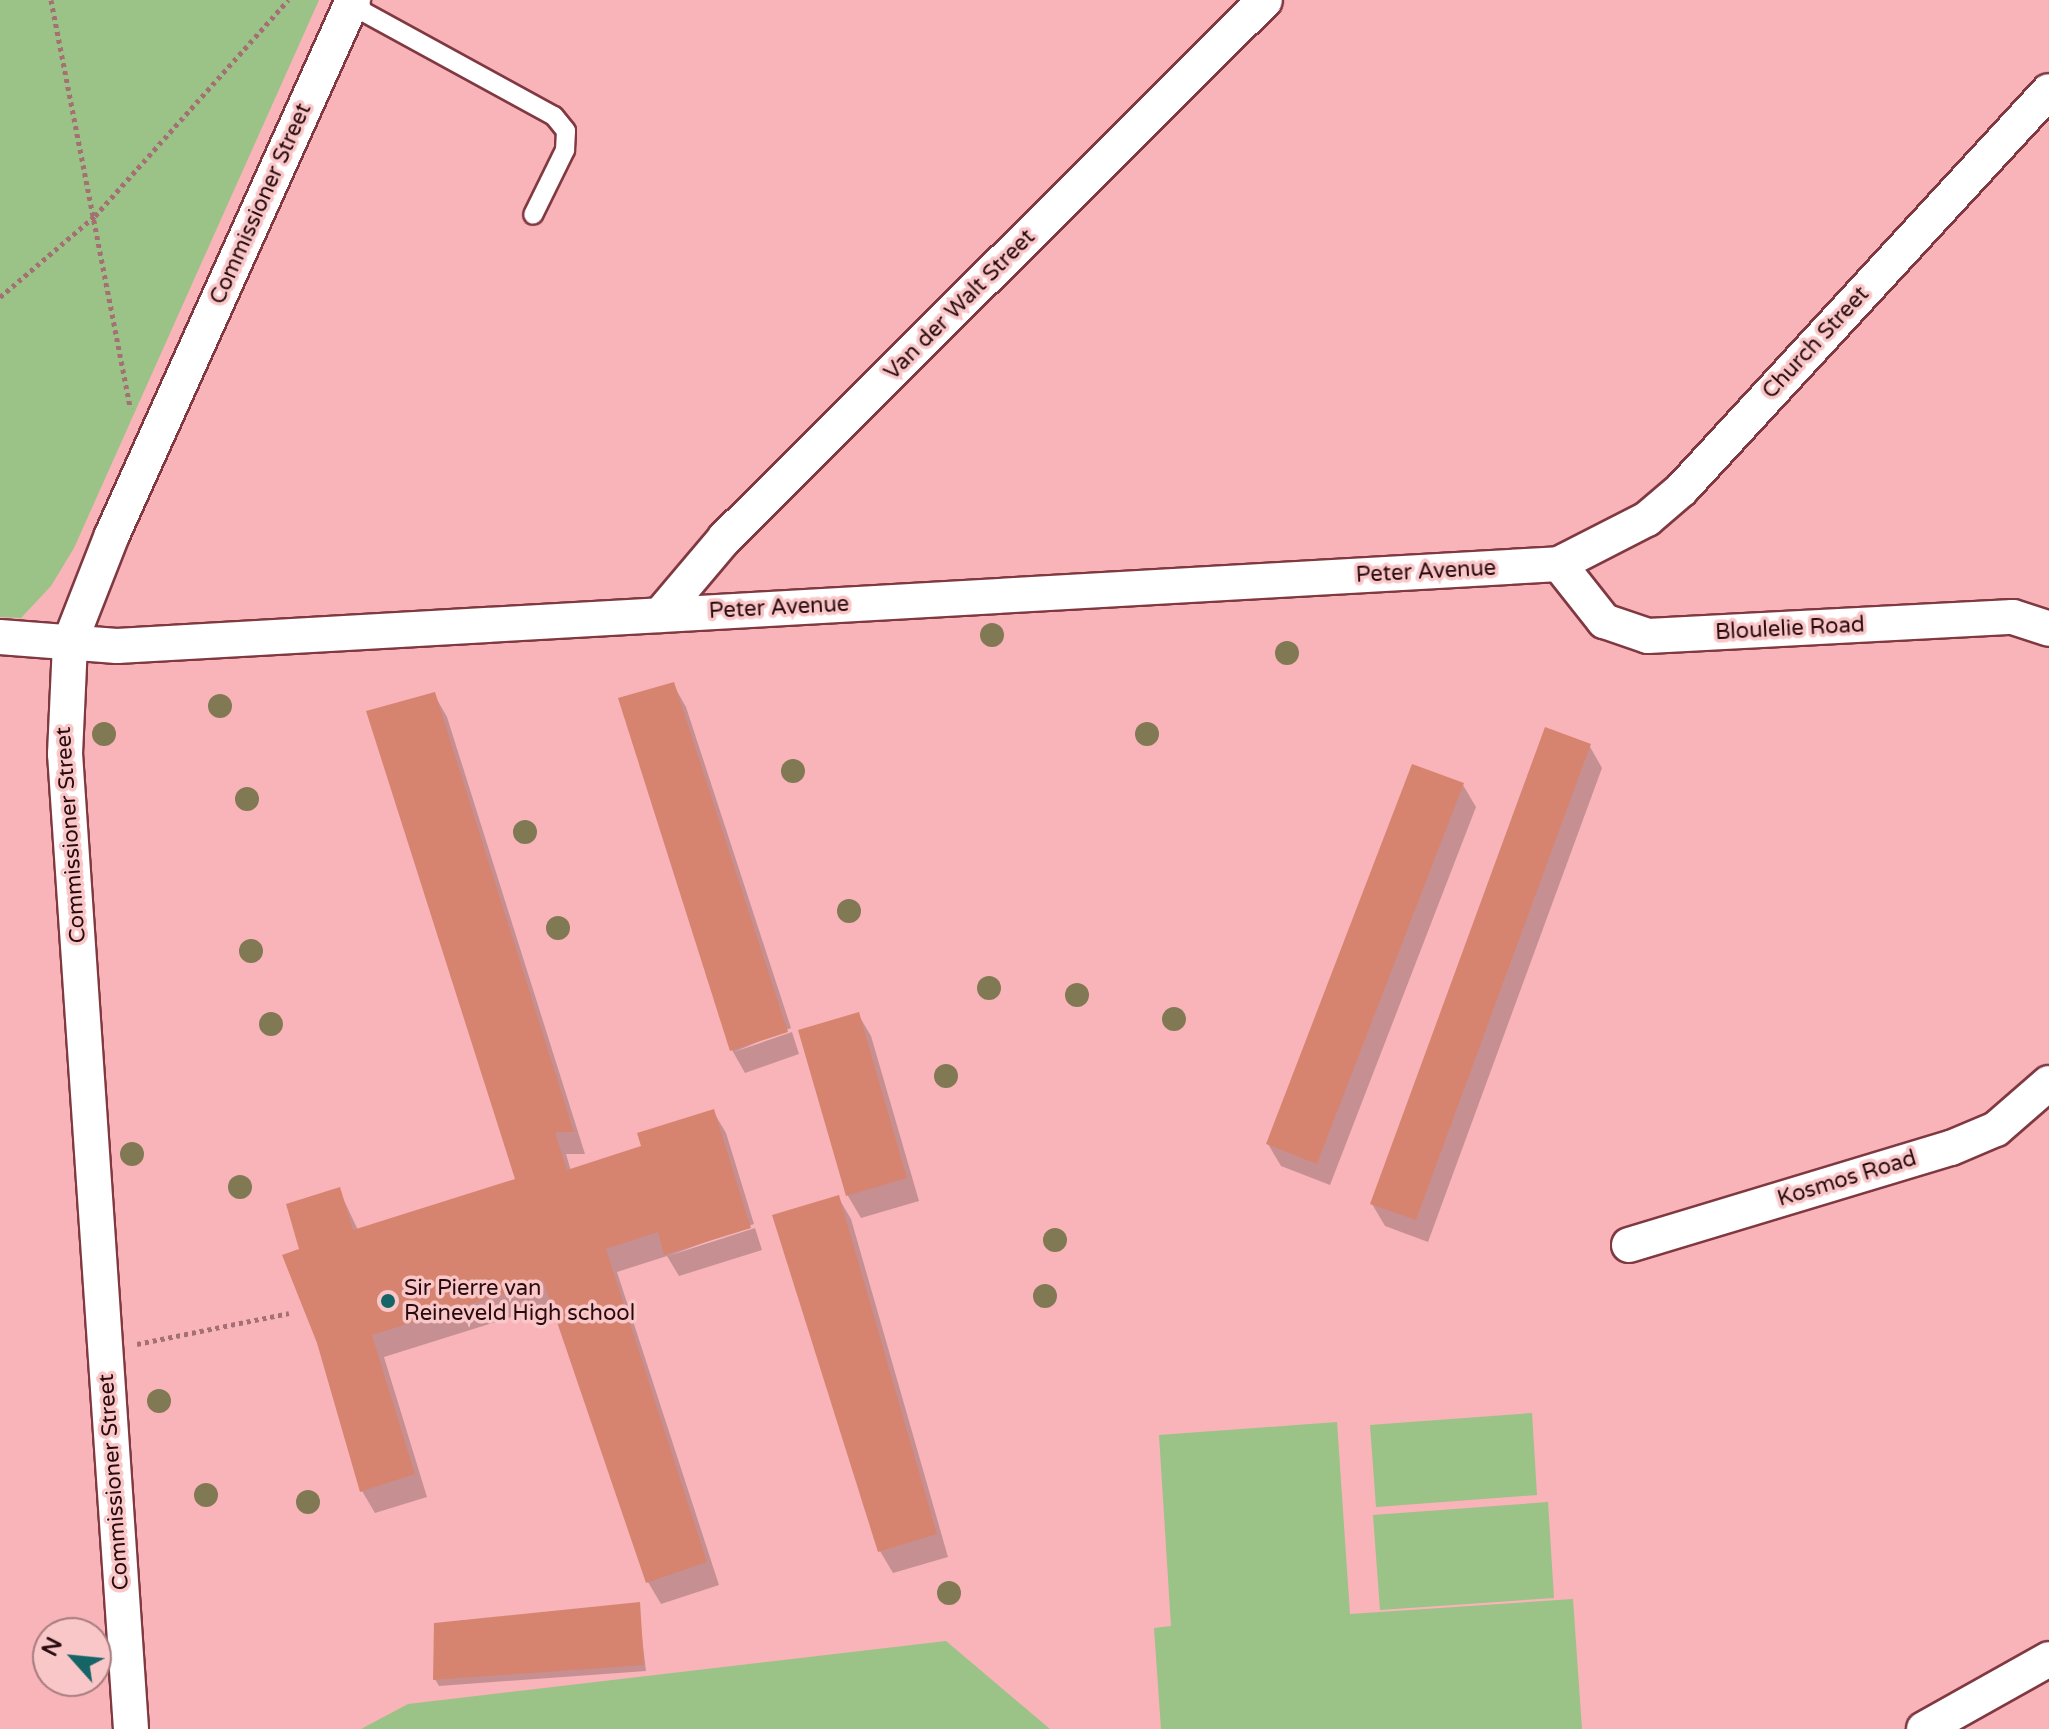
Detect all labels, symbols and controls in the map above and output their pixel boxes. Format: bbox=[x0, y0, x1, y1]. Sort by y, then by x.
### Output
street label: Commissioner Street bbox=[205, 99, 317, 309]
street label: Van der Walt Street bbox=[879, 224, 1041, 386]
street label: Church Street bbox=[1757, 281, 1875, 405]
street label: Peter Avenue bbox=[1355, 555, 1497, 589]
street label: Peter Avenue bbox=[708, 591, 850, 625]
street label: Bloulelie Road bbox=[1715, 612, 1865, 646]
street label: Commissioner Street bbox=[50, 726, 92, 944]
street label: Kosmos Road bbox=[1774, 1145, 1920, 1213]
place label: Sir Pierre van Reineveld High school bbox=[404, 1275, 635, 1326]
marker: Sir Pierre van Reineveld High school bbox=[379, 1292, 397, 1310]
street label: Commissioner Street bbox=[93, 1373, 135, 1591]
north arrow bbox=[32, 1617, 112, 1697]
text: N bbox=[37, 1633, 68, 1661]

